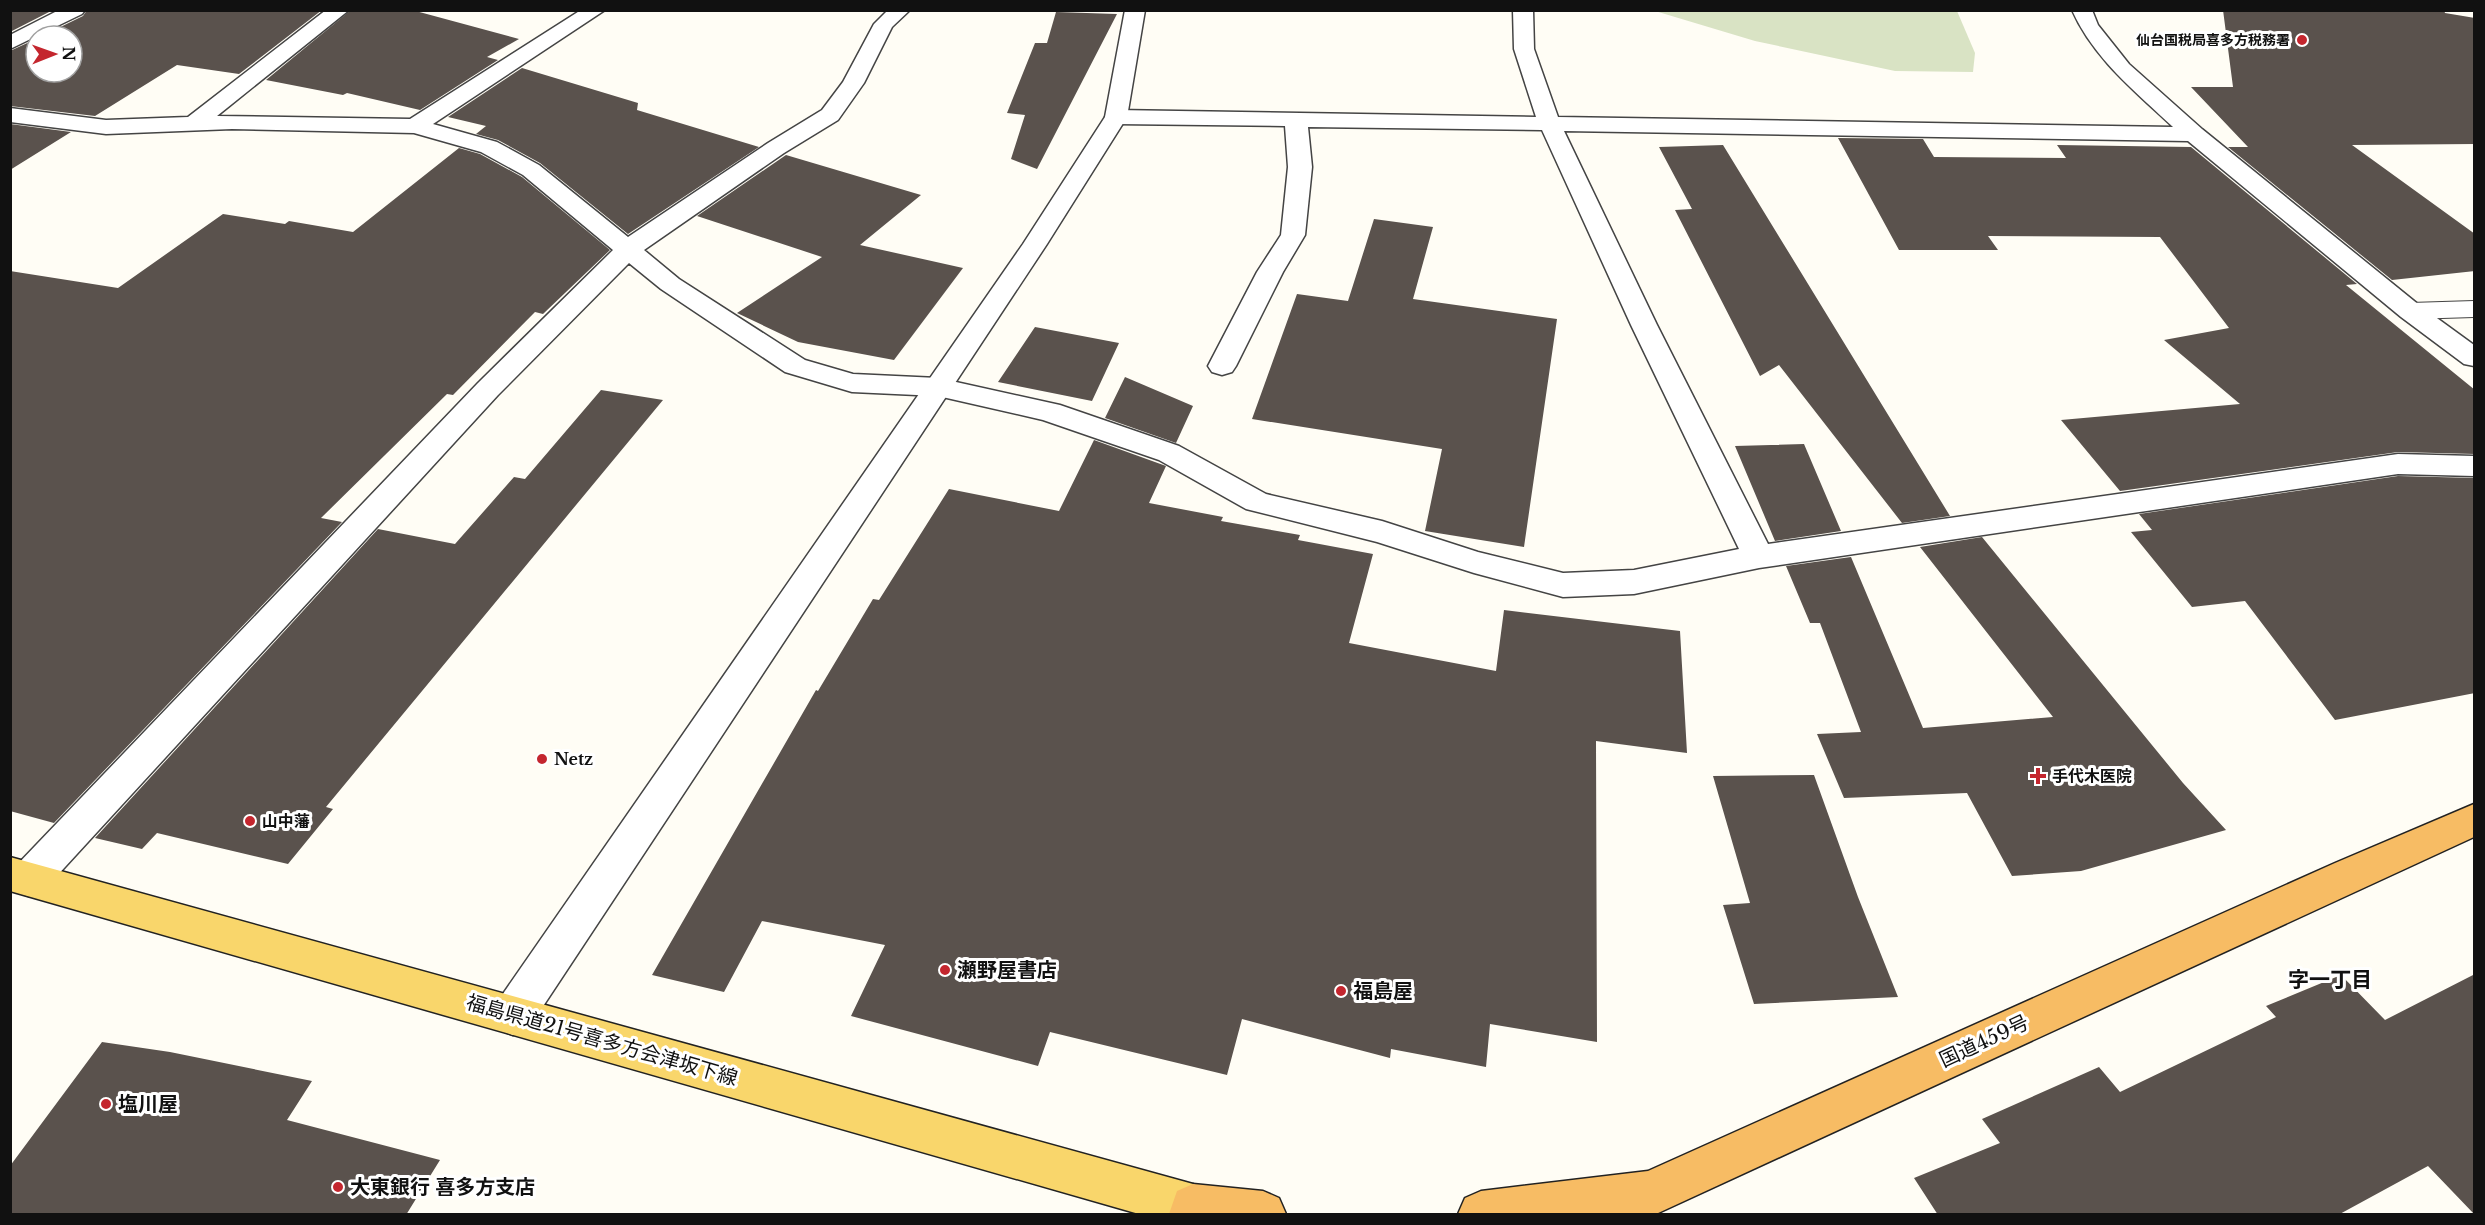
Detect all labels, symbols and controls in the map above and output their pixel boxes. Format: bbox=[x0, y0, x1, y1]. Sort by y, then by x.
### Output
north arrow bbox=[24, 24, 84, 84]
place label: 仙台国税局喜多方税務署 bbox=[2136, 31, 2290, 49]
marker: 仙台国税局喜多方税務署 bbox=[2295, 33, 2309, 47]
text: N bbox=[59, 46, 79, 61]
place label: Netz bbox=[554, 749, 593, 769]
marker: Netz bbox=[535, 752, 549, 766]
place label: 手代木医院 bbox=[2052, 766, 2132, 786]
marker: 手代木医院 bbox=[2029, 767, 2047, 785]
place label: 山中藩 bbox=[262, 811, 310, 831]
marker: 山中藩 bbox=[243, 814, 257, 828]
place label: 瀬野屋書店 bbox=[957, 958, 1057, 982]
marker: 瀬野屋書店 bbox=[938, 963, 952, 977]
district label: 字一丁目 bbox=[2288, 967, 2372, 993]
place label: 福島屋 bbox=[1353, 979, 1413, 1003]
marker: 福島屋 bbox=[1334, 984, 1348, 998]
street label: 福島県道21号喜多方会津坂下線 bbox=[464, 990, 740, 1090]
street label: 国道459号 bbox=[1935, 1010, 2033, 1072]
place label: 塩川屋 bbox=[118, 1092, 178, 1116]
marker: 塩川屋 bbox=[99, 1097, 113, 1111]
place label: 大東銀行 喜多方支店 bbox=[350, 1175, 535, 1199]
marker: 大東銀行 喜多方支店 bbox=[331, 1180, 345, 1194]

